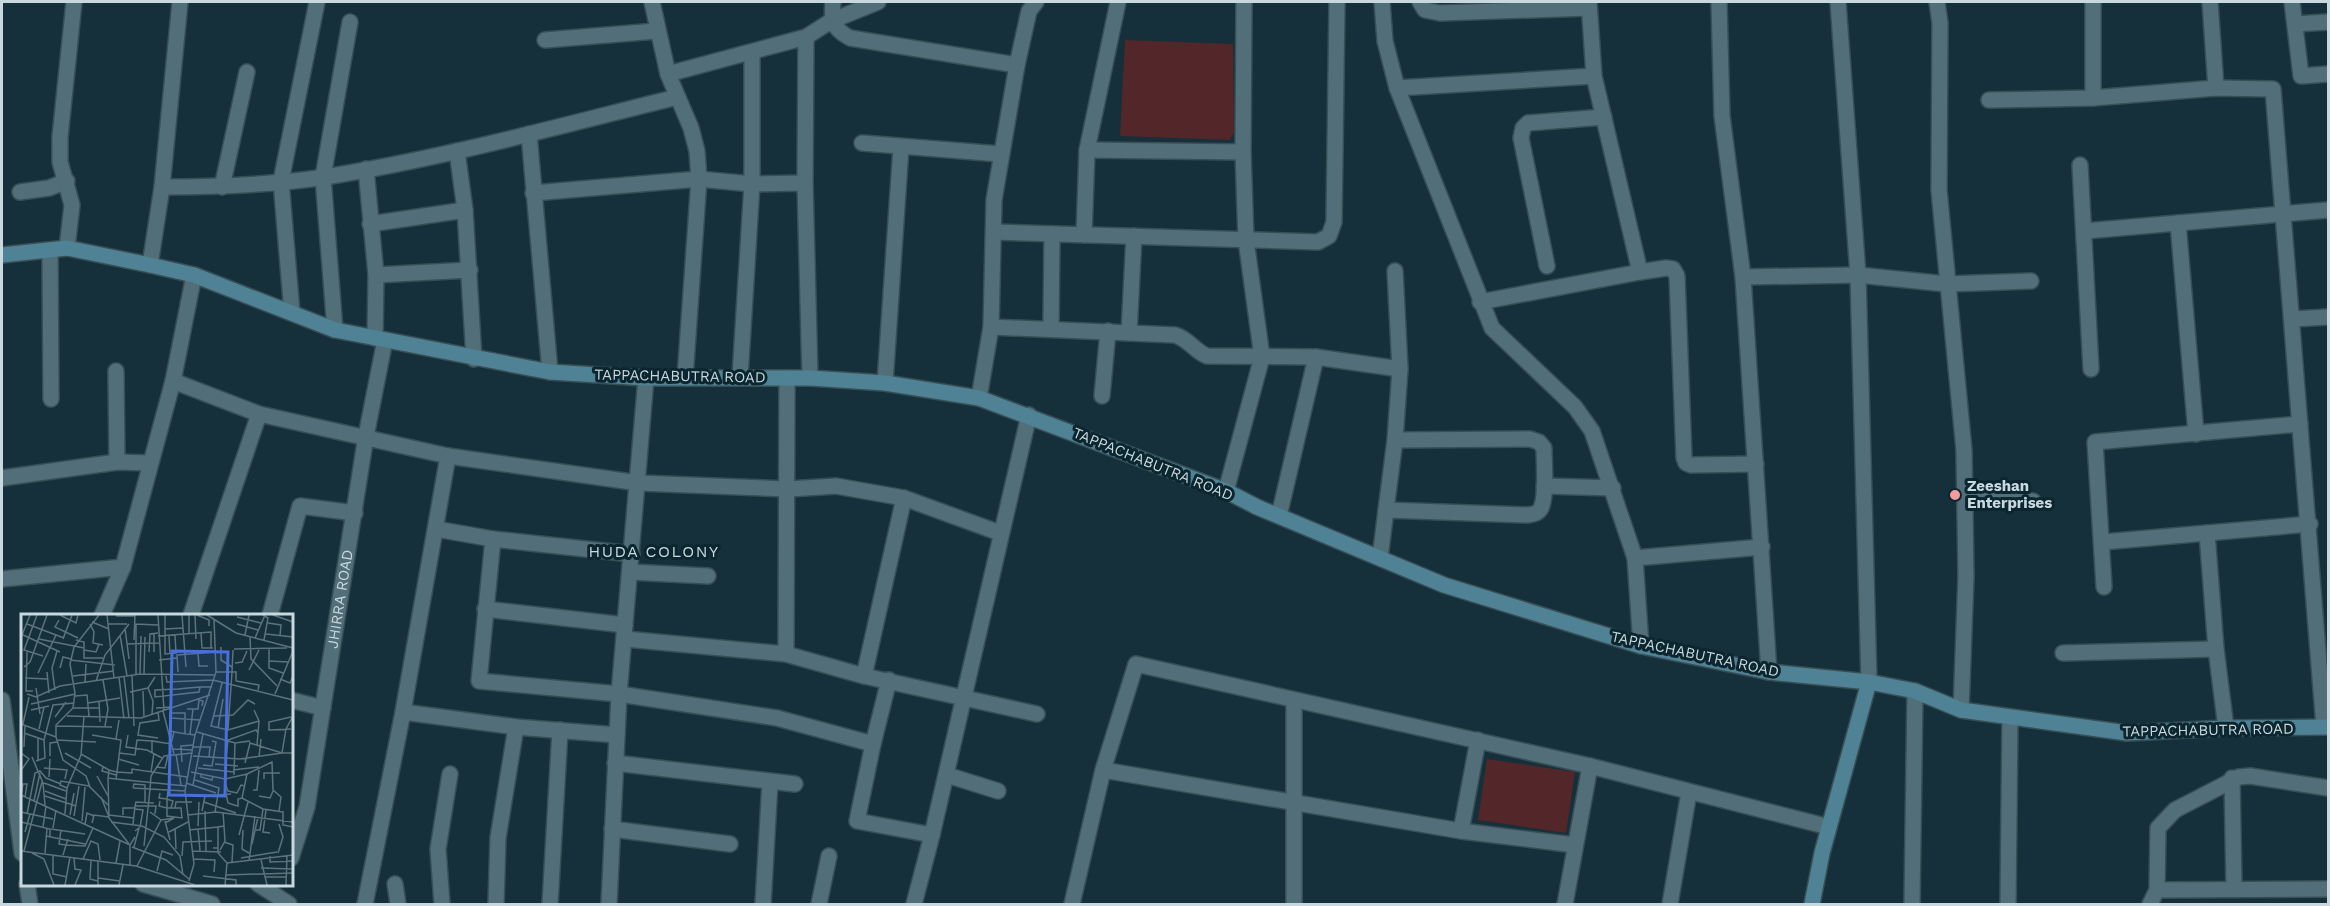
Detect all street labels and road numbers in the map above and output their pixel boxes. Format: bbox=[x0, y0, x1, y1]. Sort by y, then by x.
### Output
street label: TAPPACHABUTRA ROAD bbox=[594, 366, 766, 386]
street label: TAPPACHABUTRA ROAD bbox=[1070, 424, 1236, 504]
street label: JHIRRA ROAD bbox=[323, 548, 357, 650]
street label: TAPPACHABUTRA ROAD bbox=[1609, 627, 1781, 681]
street label: TAPPACHABUTRA ROAD bbox=[2122, 720, 2294, 740]

